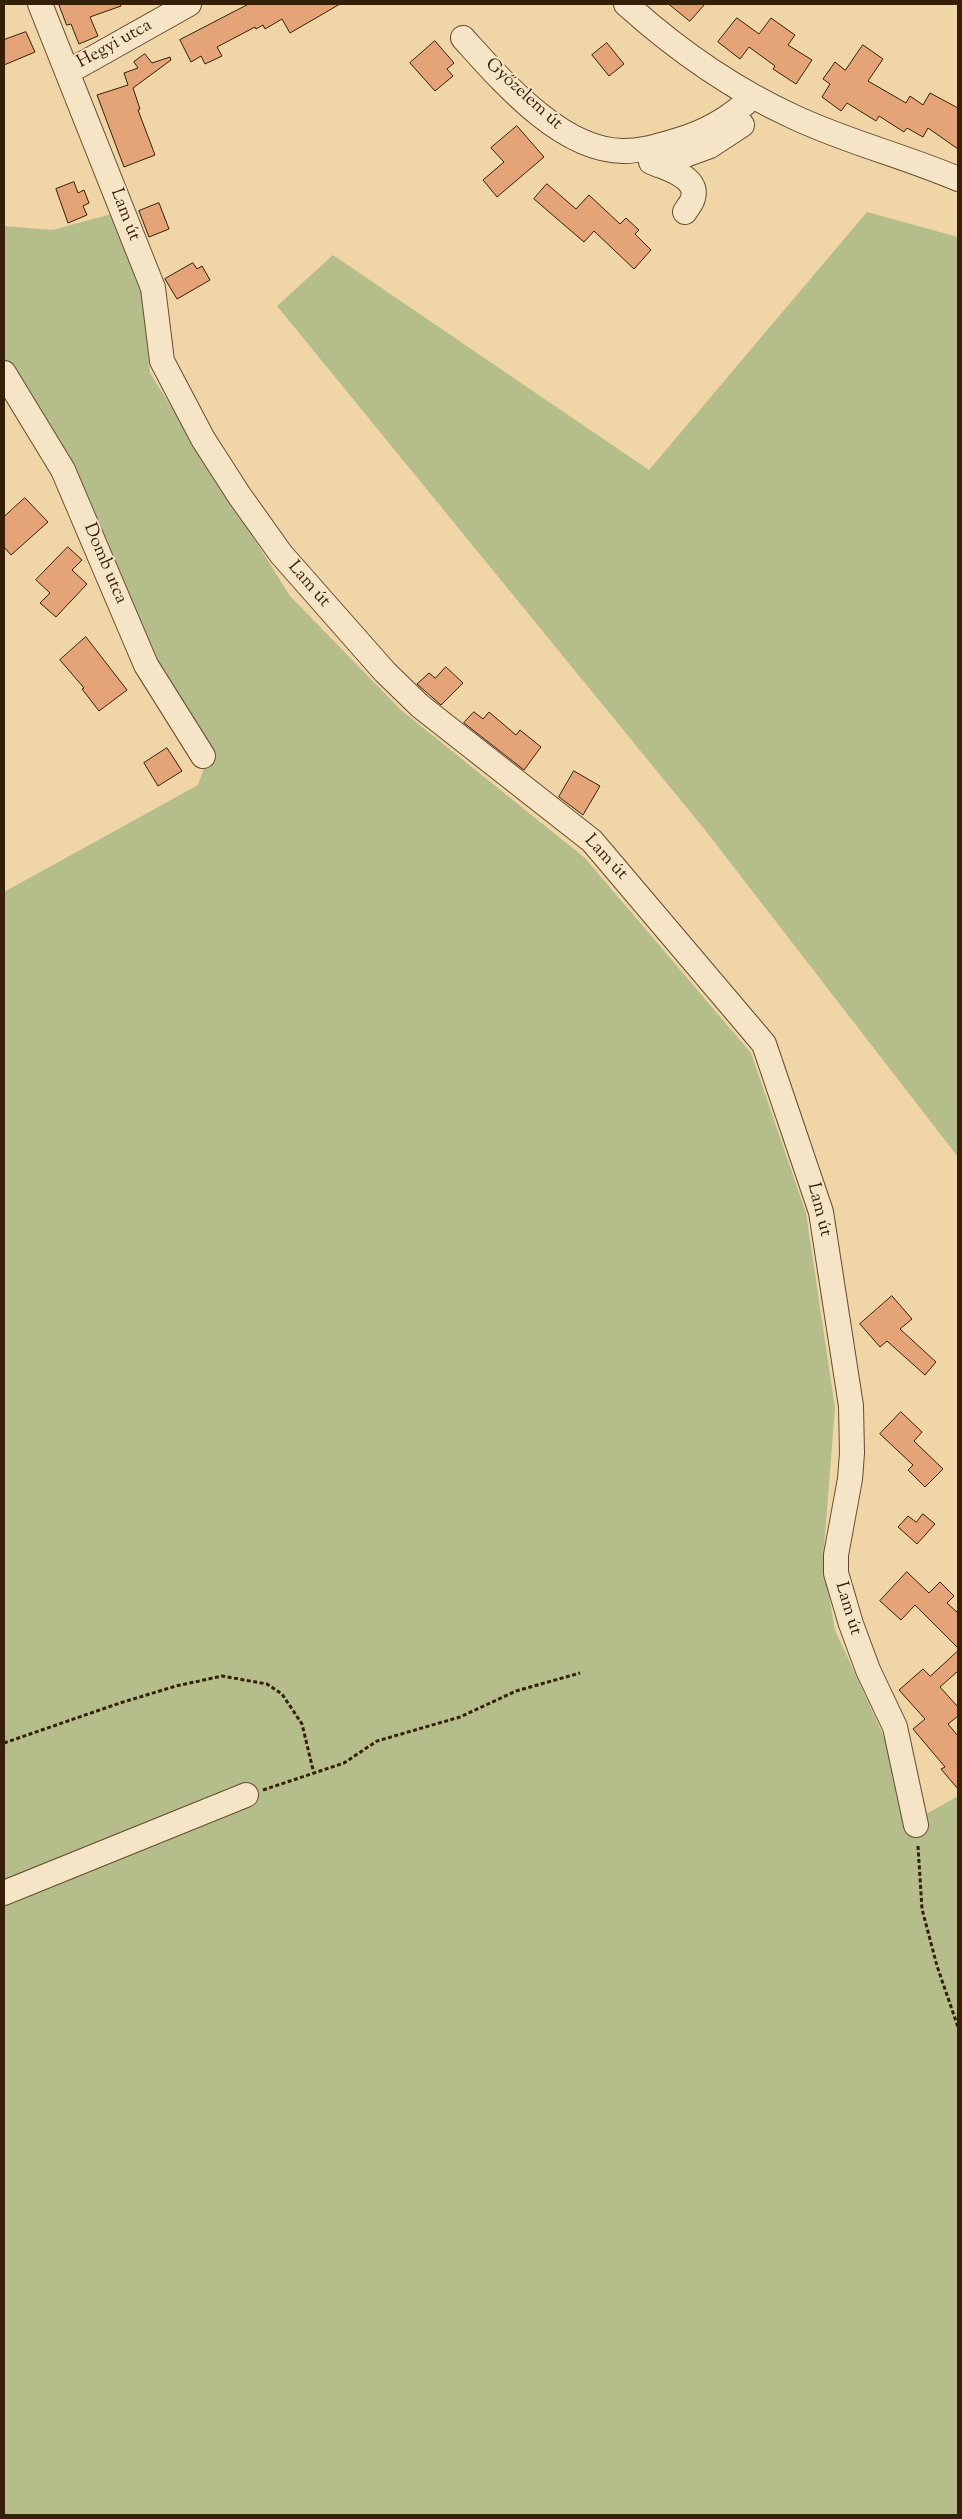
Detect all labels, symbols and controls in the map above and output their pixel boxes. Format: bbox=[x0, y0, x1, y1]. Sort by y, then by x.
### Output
street label: Hegyi utca bbox=[74, 16, 156, 74]
street label: Győzelem út bbox=[480, 55, 566, 135]
street label: Lam út bbox=[104, 186, 144, 244]
street label: Domb utca bbox=[77, 520, 131, 608]
street label: Lam út bbox=[282, 557, 334, 613]
street label: Lam út bbox=[579, 831, 631, 885]
street label: Lam út bbox=[801, 1181, 835, 1239]
street label: Lam út bbox=[829, 1580, 865, 1638]

